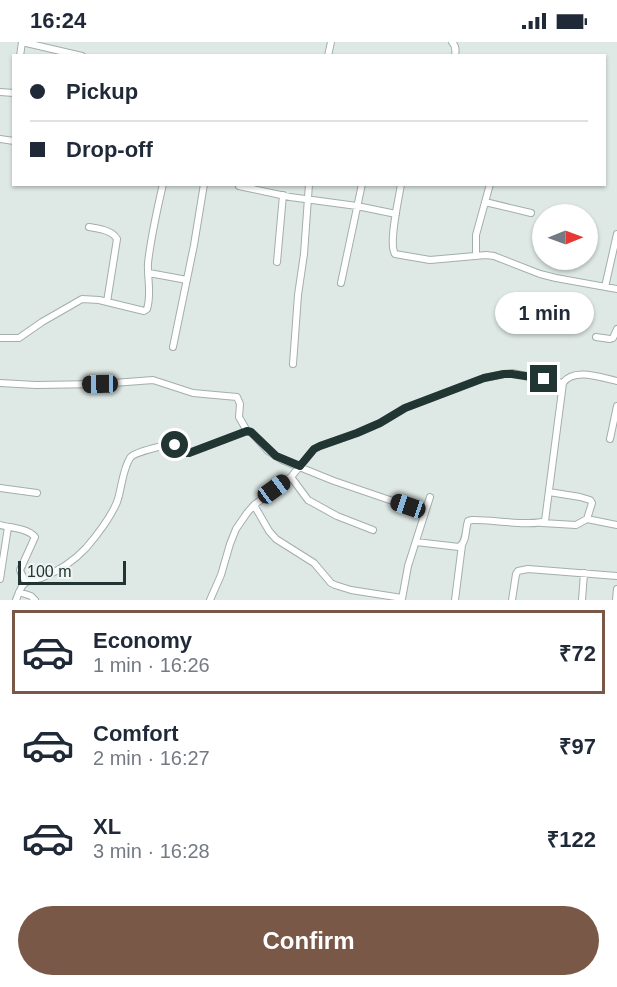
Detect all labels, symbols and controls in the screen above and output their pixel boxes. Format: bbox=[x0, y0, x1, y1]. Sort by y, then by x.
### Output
text: 16:24 bbox=[30, 8, 86, 33]
text: Pickup bbox=[66, 79, 138, 104]
text: Drop-off bbox=[66, 137, 153, 162]
north arrow bbox=[532, 204, 598, 270]
map controls bbox=[532, 204, 598, 270]
callout: 1 min bbox=[494, 292, 594, 334]
text: 1 min bbox=[518, 302, 571, 324]
route end bbox=[530, 365, 557, 392]
car bbox=[82, 375, 118, 393]
route start bbox=[161, 431, 188, 458]
car bbox=[254, 471, 294, 507]
car bbox=[388, 492, 428, 520]
scale bar bbox=[18, 558, 126, 586]
text: 100 m bbox=[27, 563, 71, 580]
icon: car bbox=[21, 625, 75, 679]
text: Economy bbox=[93, 628, 192, 653]
text: ₹72 bbox=[559, 641, 596, 666]
text: 1 min · 16:26 bbox=[93, 654, 210, 676]
icon: car bbox=[21, 718, 75, 772]
text: Comfort bbox=[93, 721, 179, 746]
text: ₹97 bbox=[559, 734, 596, 759]
text: 2 min · 16:27 bbox=[93, 747, 210, 769]
icon: car bbox=[21, 811, 75, 865]
text: XL bbox=[93, 814, 121, 839]
text: ₹122 bbox=[547, 827, 596, 852]
text: 3 min · 16:28 bbox=[93, 840, 210, 862]
button: Confirm bbox=[18, 906, 599, 975]

